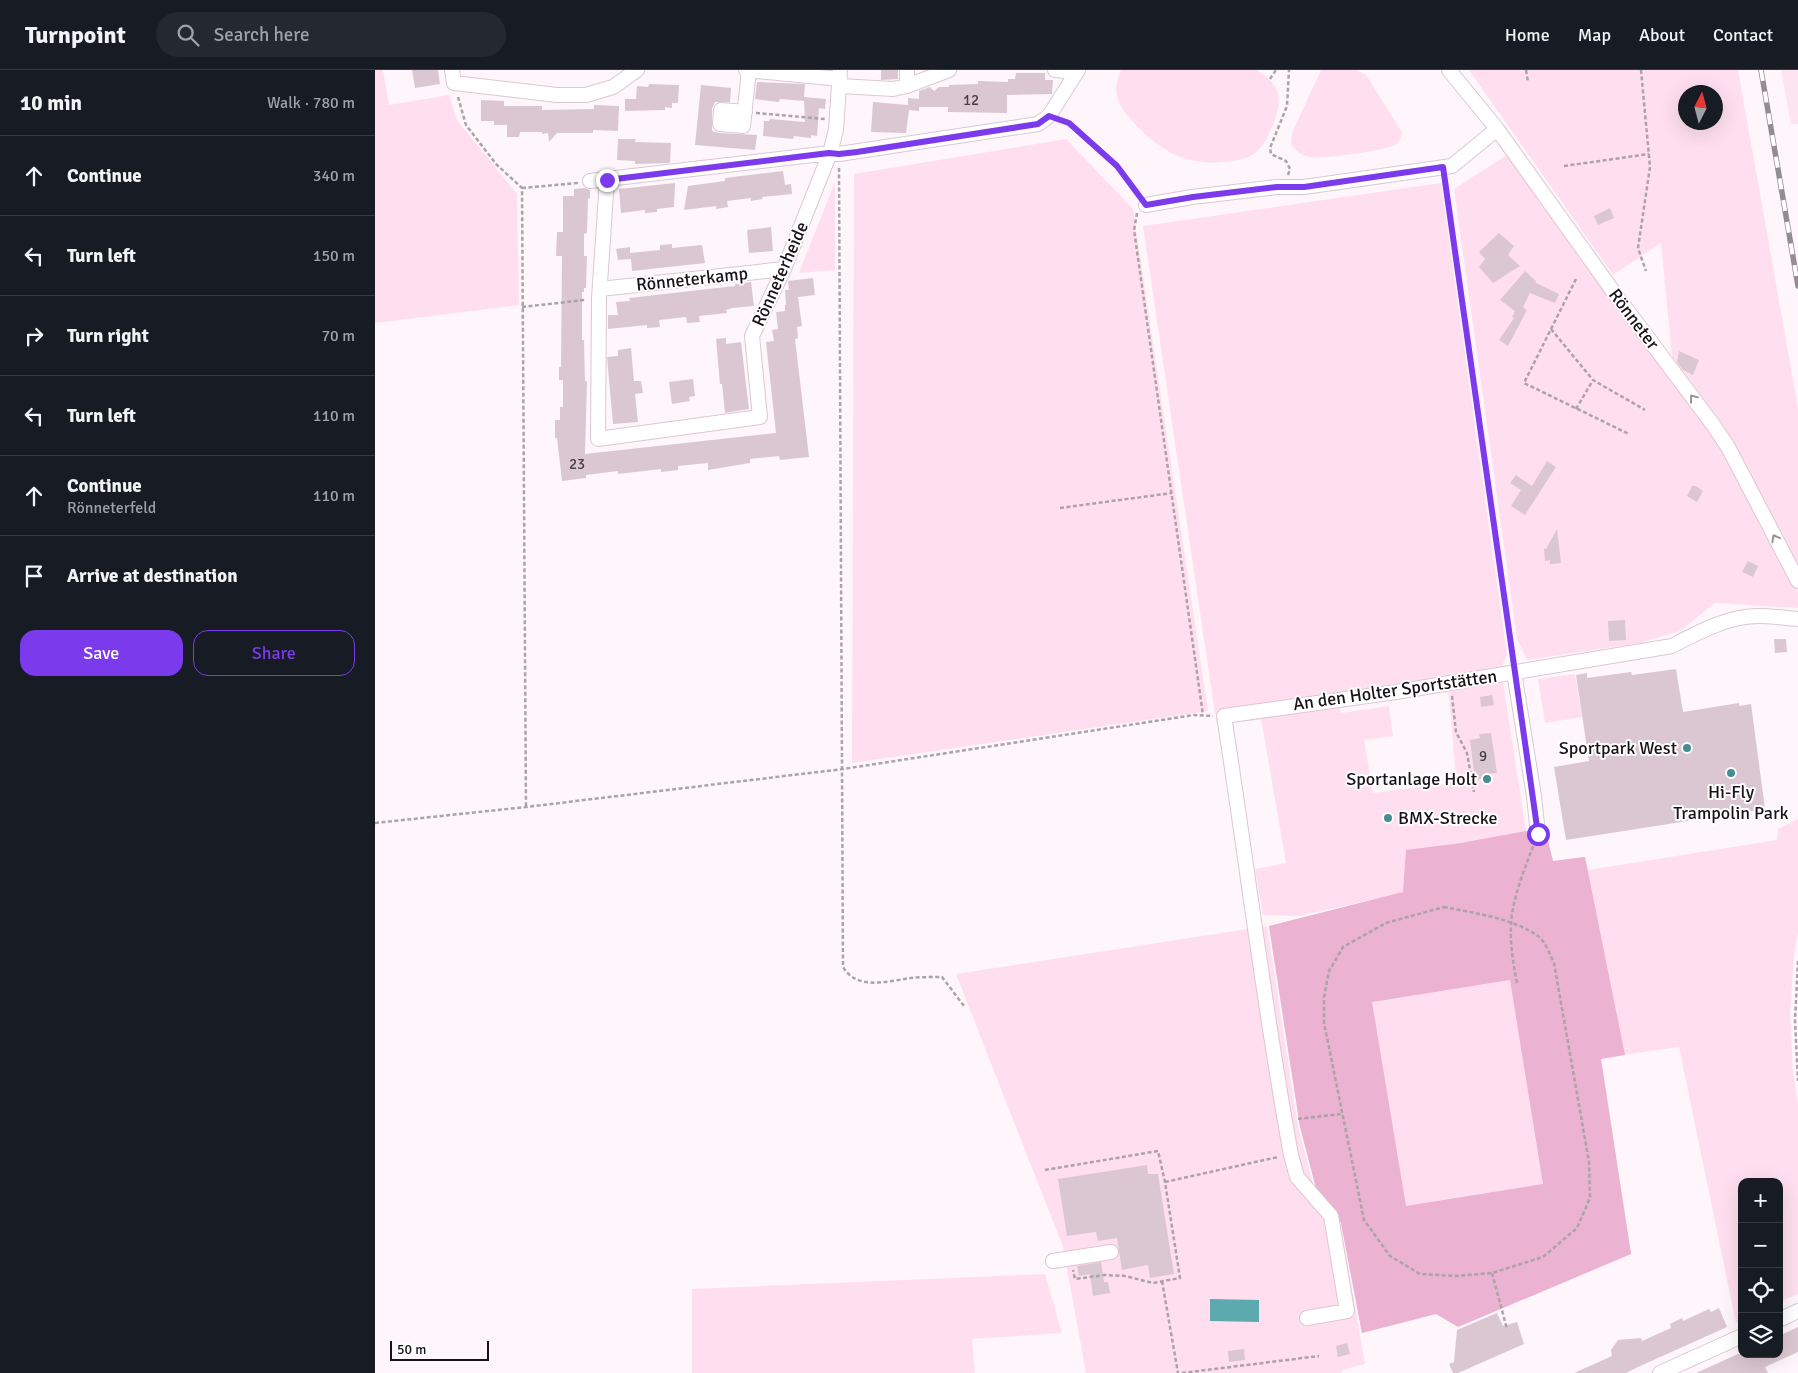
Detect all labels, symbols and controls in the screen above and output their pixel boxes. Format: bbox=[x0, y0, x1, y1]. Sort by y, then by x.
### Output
search box bbox=[156, 12, 506, 57]
text: Turnpoint bbox=[25, 20, 126, 50]
icon: search bbox=[174, 21, 202, 49]
text: Search here bbox=[214, 23, 309, 47]
text: Home bbox=[1505, 24, 1550, 46]
text: Map bbox=[1578, 24, 1611, 46]
text: About bbox=[1639, 24, 1685, 46]
text: Contact bbox=[1713, 24, 1773, 46]
north arrow bbox=[1678, 85, 1723, 130]
text: 10 min bbox=[20, 90, 82, 116]
house number: 12 bbox=[963, 91, 979, 109]
text: Walk · 780 m bbox=[267, 93, 355, 113]
icon: ahead bbox=[20, 162, 48, 190]
text: Continue bbox=[67, 164, 142, 188]
text: 340 m bbox=[313, 166, 355, 186]
route end bbox=[596, 169, 619, 192]
street label: Rönneterheide bbox=[747, 218, 813, 330]
icon: left bbox=[20, 242, 48, 270]
text: Turn left bbox=[67, 244, 136, 268]
text: 150 m bbox=[313, 246, 355, 266]
street label: Rönneterkamp bbox=[635, 262, 749, 296]
street label: Rönneter bbox=[1604, 284, 1664, 354]
icon: right bbox=[20, 322, 48, 350]
text: Turn right bbox=[67, 324, 149, 348]
text: 70 m bbox=[321, 326, 355, 346]
one-way arrow bbox=[1691, 395, 1699, 404]
icon: left bbox=[20, 402, 48, 430]
text: Turn left bbox=[67, 404, 136, 428]
text: 110 m bbox=[313, 406, 355, 426]
house number: 23 bbox=[569, 455, 585, 473]
text: Continue bbox=[67, 474, 142, 498]
icon: ahead bbox=[20, 482, 48, 510]
text: 110 m bbox=[313, 486, 355, 506]
text: Rönneterfeld bbox=[67, 498, 156, 518]
one-way arrow bbox=[1771, 534, 1781, 543]
icon: arrive bbox=[20, 562, 48, 590]
text: Arrive at destination bbox=[67, 564, 238, 588]
button: Save bbox=[20, 630, 183, 676]
button: Share bbox=[193, 630, 355, 676]
street label: An den Holter Sportstätten bbox=[1292, 665, 1498, 715]
place label: Sportpark West bbox=[1559, 737, 1677, 759]
marker: Sportpark West bbox=[1681, 742, 1693, 754]
house number: 9 bbox=[1479, 747, 1487, 765]
marker: Hi-Fly Trampolin Park bbox=[1725, 767, 1737, 779]
place label: Sportanlage Holt bbox=[1346, 768, 1477, 790]
marker: Sportanlage Holt bbox=[1481, 773, 1493, 785]
place label: Hi-Fly Trampolin Park bbox=[1673, 781, 1789, 824]
place label: BMX-Strecke bbox=[1398, 807, 1497, 829]
marker: BMX-Strecke bbox=[1382, 812, 1394, 824]
route start bbox=[1527, 823, 1550, 846]
map controls bbox=[1738, 1178, 1783, 1358]
button: + bbox=[1738, 1178, 1783, 1223]
button: − bbox=[1738, 1223, 1783, 1268]
button: locate bbox=[1738, 1268, 1783, 1313]
button: layers bbox=[1738, 1313, 1783, 1358]
scale bar bbox=[390, 1338, 489, 1361]
text: 50 m bbox=[397, 1341, 426, 1358]

